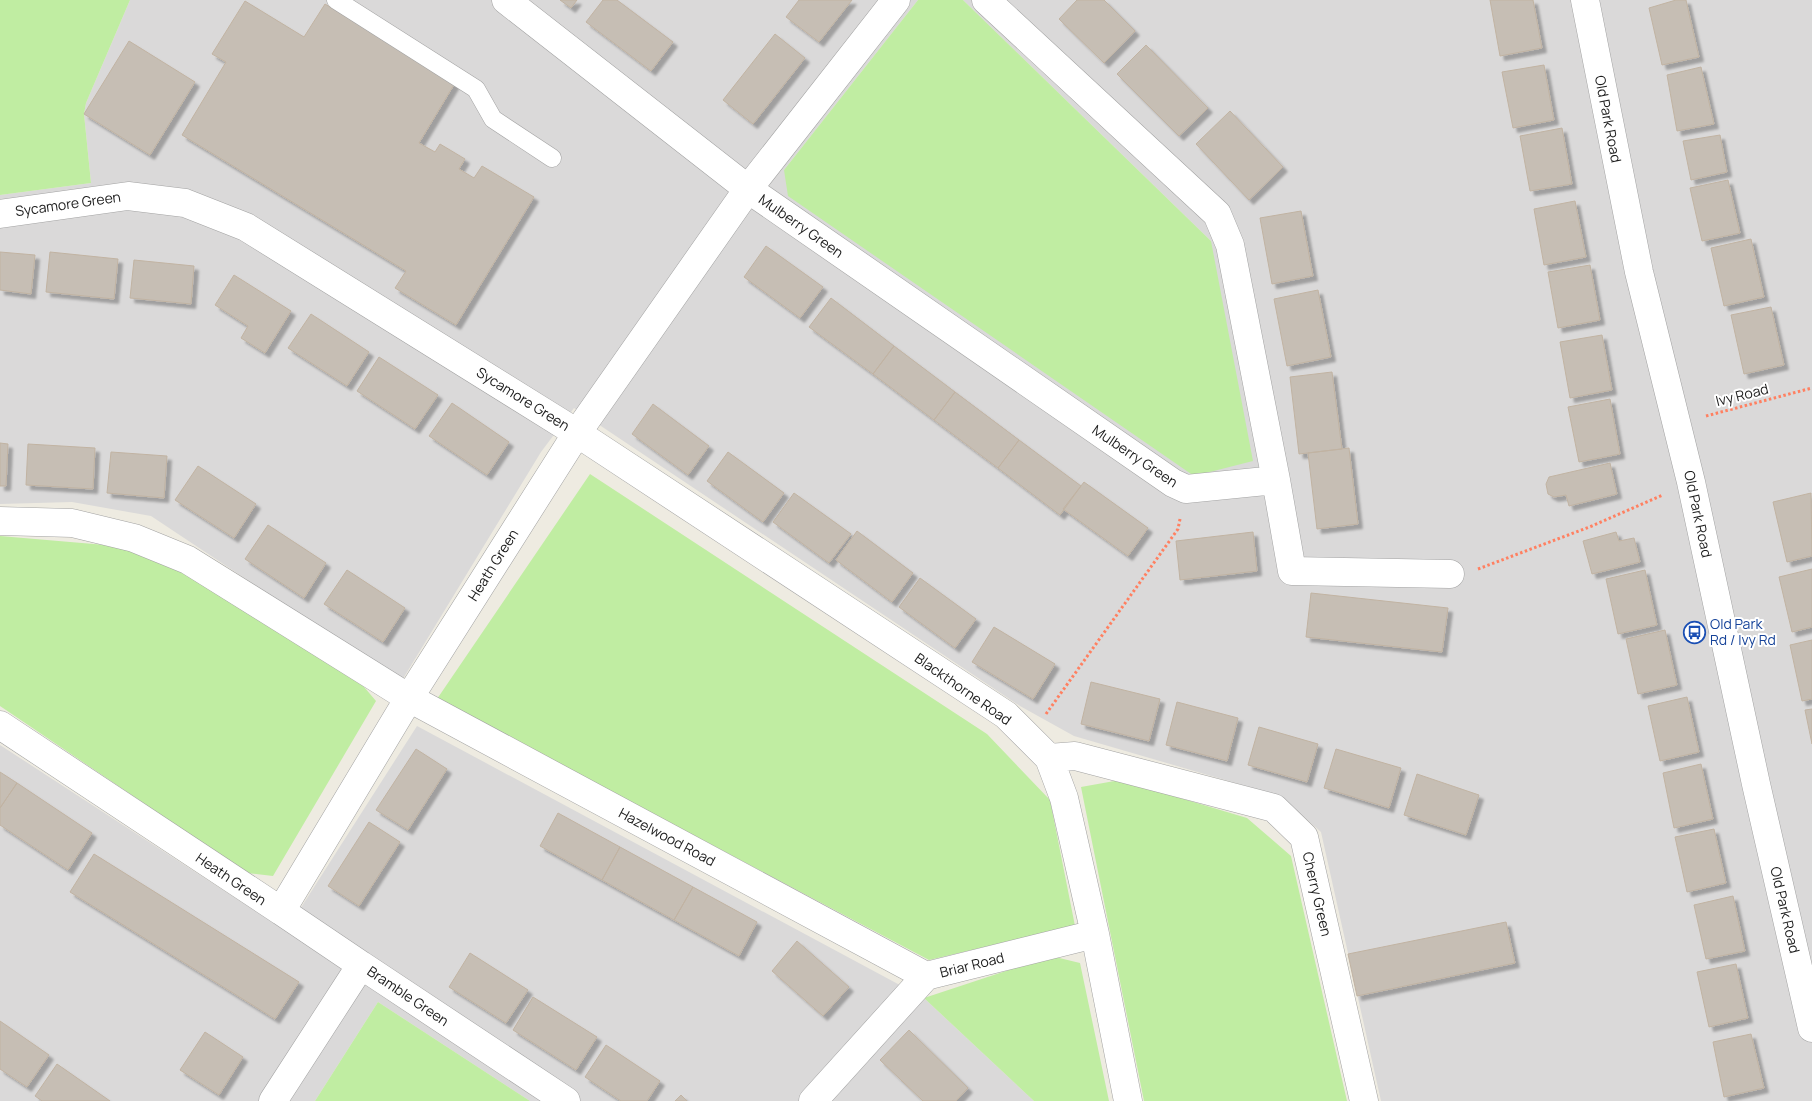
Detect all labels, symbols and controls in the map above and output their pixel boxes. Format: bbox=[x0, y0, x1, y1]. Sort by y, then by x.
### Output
street label: Old Park Road bbox=[1591, 74, 1626, 164]
street label: Sycamore Green bbox=[14, 187, 122, 220]
street label: Mulberry Green bbox=[755, 189, 847, 262]
street label: Sycamore Green bbox=[473, 362, 573, 435]
street label: Ivy Road bbox=[1714, 379, 1770, 410]
street label: Mulberry Green bbox=[1089, 420, 1182, 491]
street label: Old Park Road bbox=[1680, 469, 1717, 559]
street label: Heath Green bbox=[463, 525, 522, 604]
place label: Old Park Rd / Ivy Rd bbox=[1710, 614, 1776, 649]
bus stop icon: Old Park Rd / Ivy Rd bbox=[1682, 620, 1706, 644]
street label: Blackthorne Road bbox=[911, 648, 1015, 729]
street label: Hazelwood Road bbox=[616, 803, 719, 870]
street label: Heath Green bbox=[192, 848, 270, 909]
street label: Cherry Green bbox=[1299, 850, 1336, 938]
street label: Old Park Road bbox=[1766, 865, 1805, 955]
street label: Briar Road bbox=[938, 947, 1006, 982]
street label: Bramble Green bbox=[364, 961, 453, 1030]

